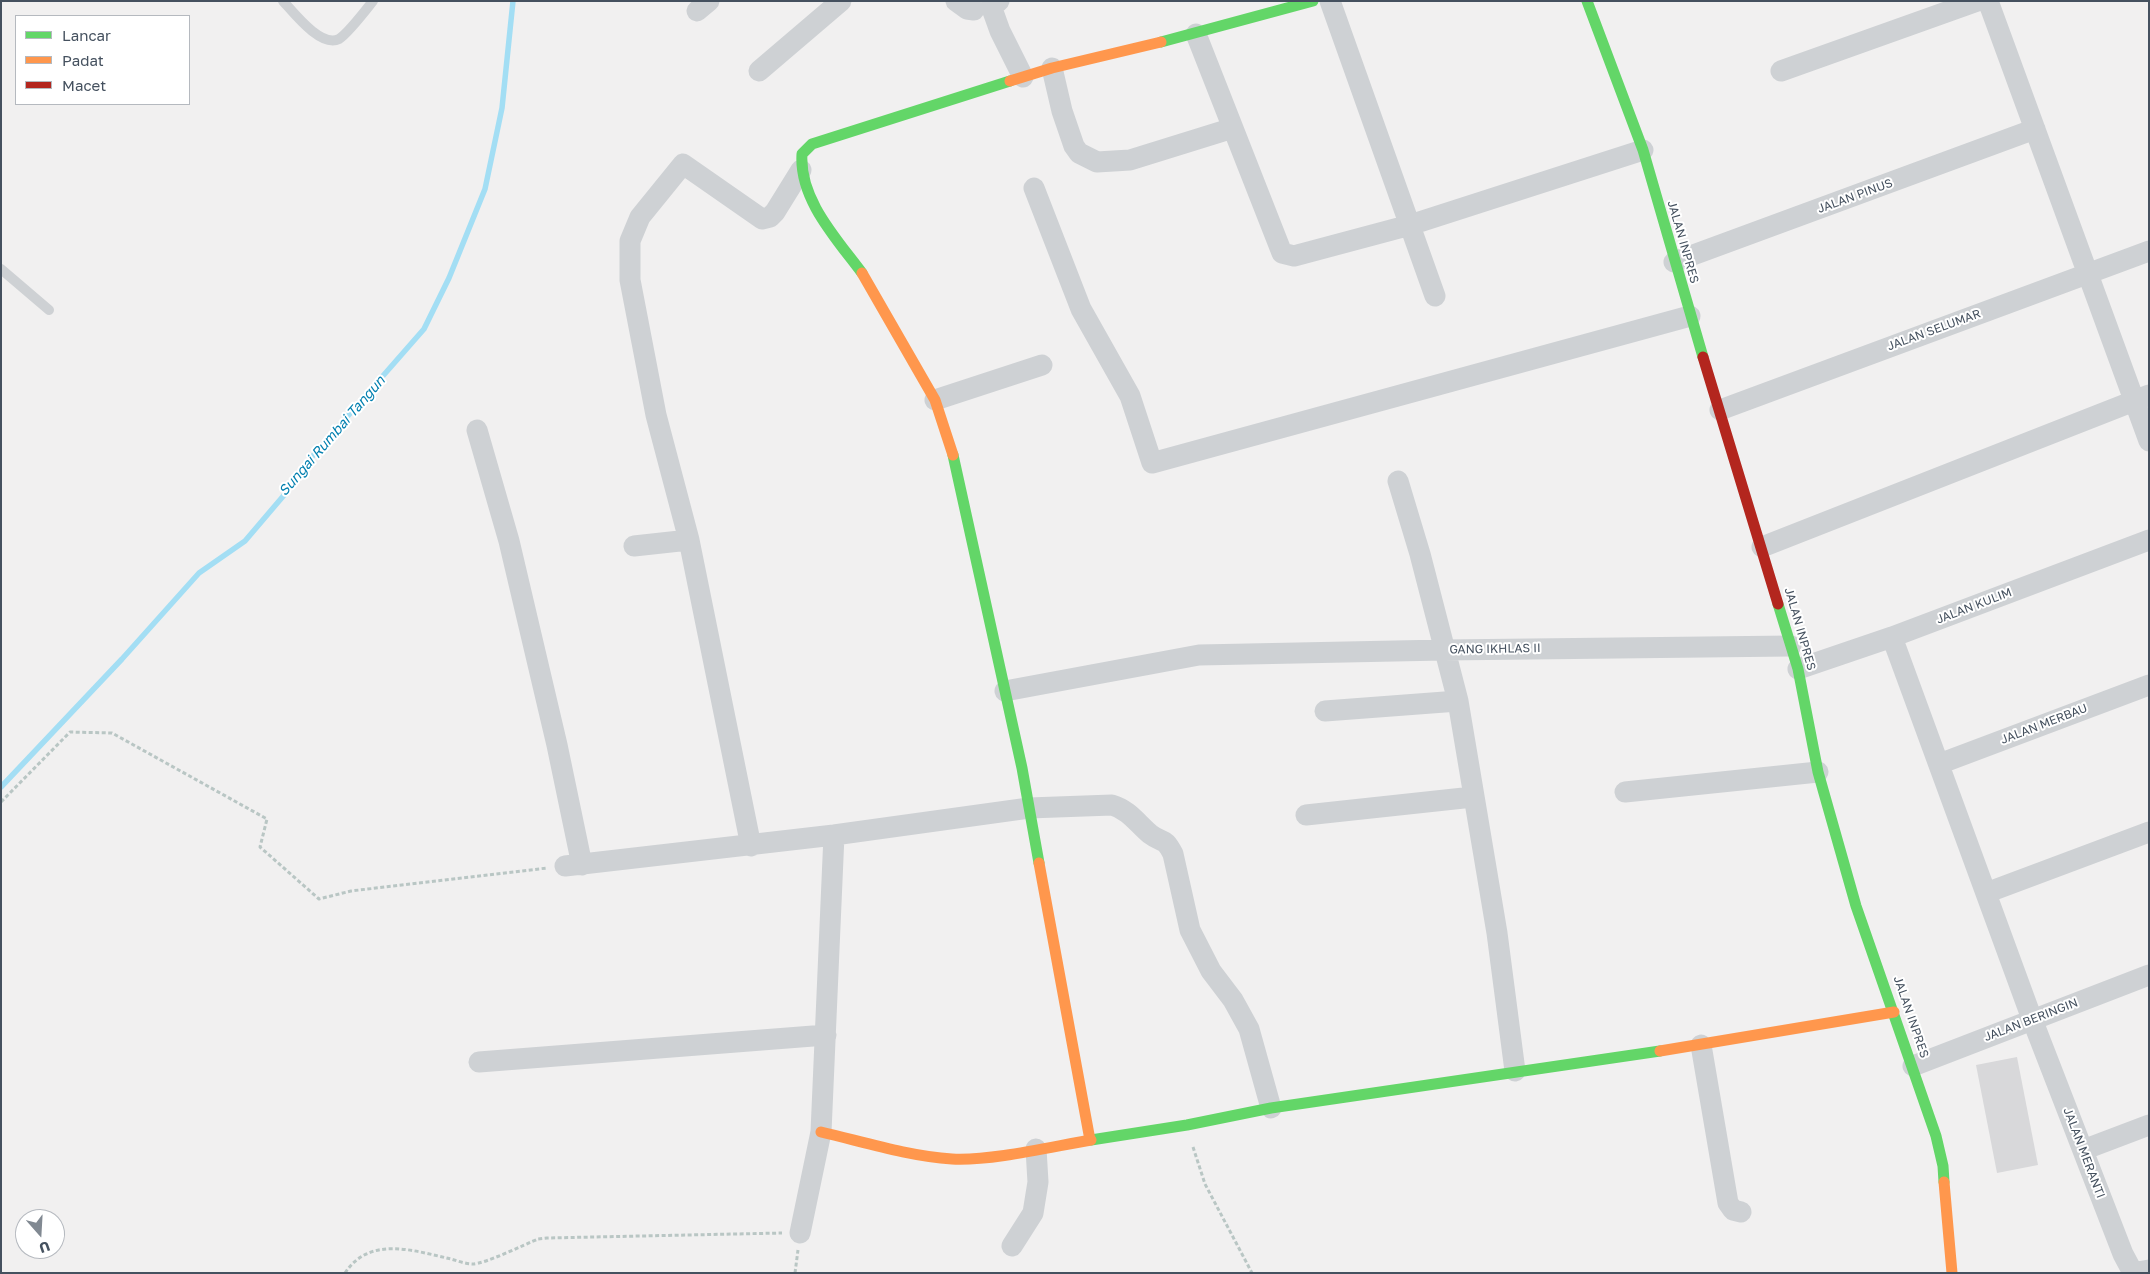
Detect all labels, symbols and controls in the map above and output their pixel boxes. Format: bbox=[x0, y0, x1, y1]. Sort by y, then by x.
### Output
legend bbox=[15, 15, 190, 105]
text: Lancar bbox=[62, 26, 111, 44]
text: Padat bbox=[62, 51, 104, 69]
text: Macet bbox=[62, 76, 106, 94]
street label: JALAN PINUS bbox=[1815, 176, 1895, 216]
street label: JALAN INPRES bbox=[1664, 199, 1702, 285]
street label: JALAN SELUMAR bbox=[1885, 306, 1983, 354]
water label: Sungai Rumbai Tangun bbox=[275, 373, 389, 499]
street label: JALAN KULIM bbox=[1934, 585, 2014, 627]
street label: JALAN INPRES bbox=[1781, 586, 1819, 672]
street label: GANG IKHLAS II bbox=[1449, 641, 1541, 657]
street label: JALAN MERBAU bbox=[1999, 701, 2089, 747]
street label: JALAN INPRES bbox=[1890, 974, 1932, 1060]
street label: JALAN BERINGIN bbox=[1982, 995, 2080, 1045]
street label: JALAN MERANTI bbox=[2060, 1106, 2108, 1200]
north arrow bbox=[15, 1209, 65, 1259]
text: U bbox=[37, 1238, 52, 1257]

